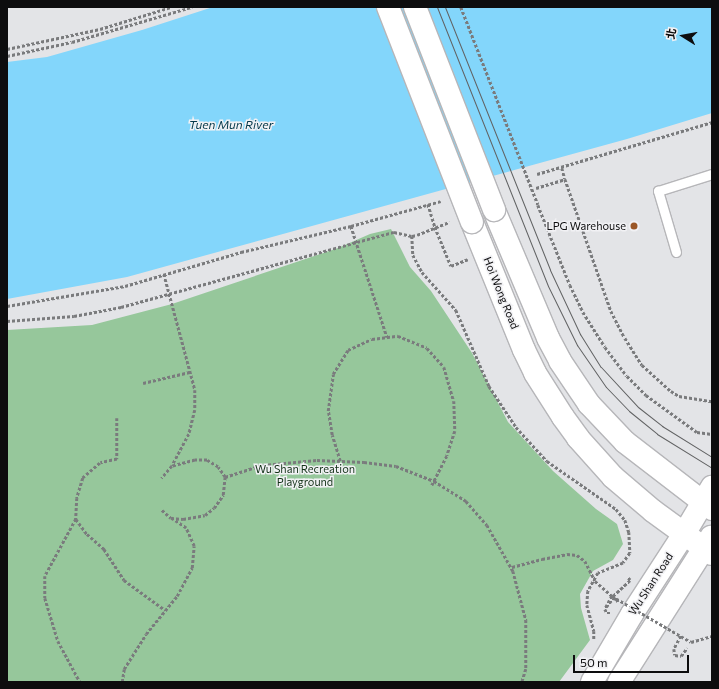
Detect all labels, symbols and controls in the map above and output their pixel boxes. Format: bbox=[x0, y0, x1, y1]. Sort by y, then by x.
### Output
north arrow bbox=[663, 16, 703, 56]
text: 北 bbox=[663, 27, 678, 40]
water label: Tuen Mun River bbox=[189, 118, 273, 132]
place label: LPG Warehouse bbox=[546, 219, 626, 233]
marker: LPG Warehouse bbox=[629, 221, 639, 231]
street label: Hoi Wong Road bbox=[480, 255, 522, 331]
park label: Wu Shan Recreation Playground bbox=[255, 463, 355, 489]
street label: Wu Shan Road bbox=[626, 550, 676, 618]
scale bar bbox=[575, 647, 691, 673]
text: 50 m bbox=[580, 655, 608, 669]

